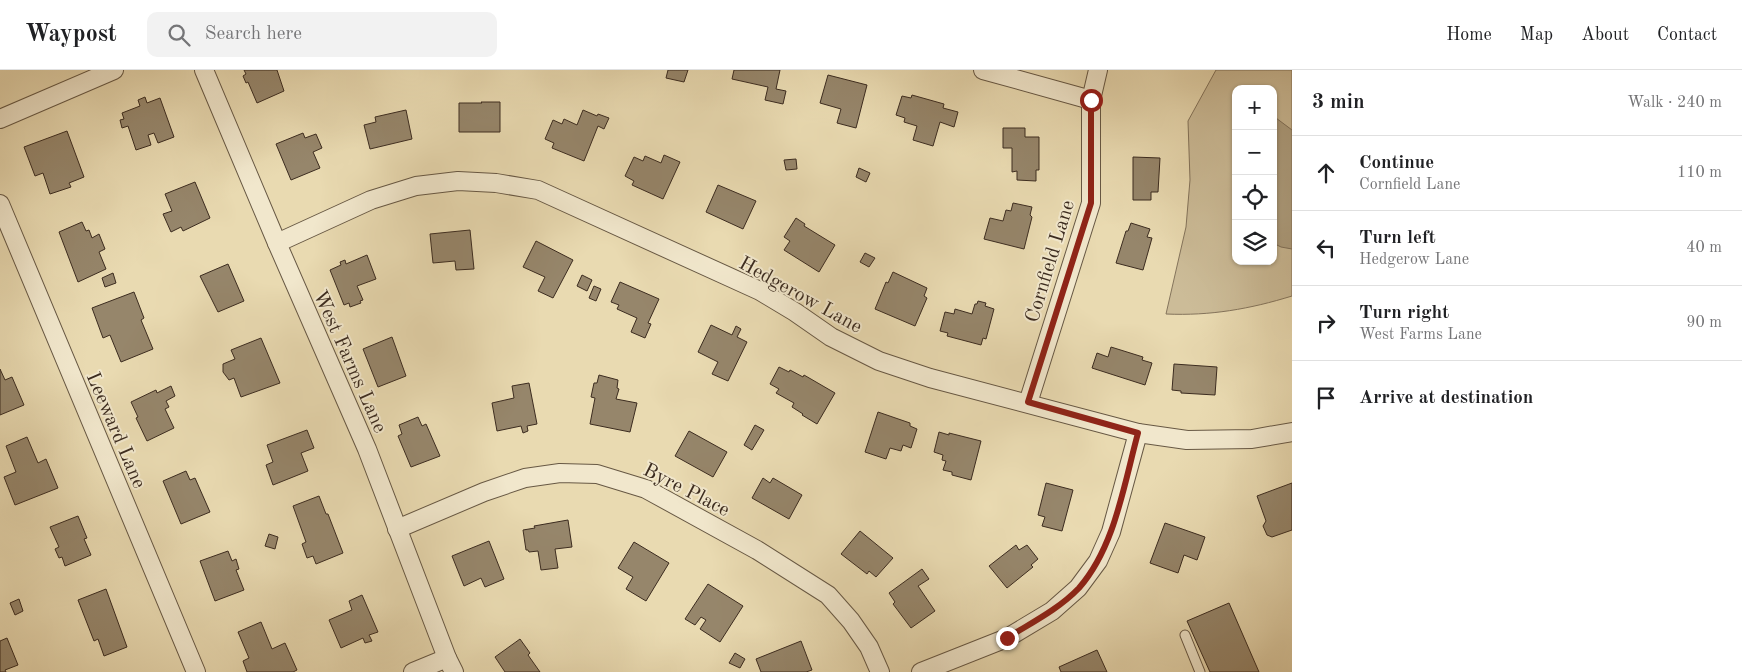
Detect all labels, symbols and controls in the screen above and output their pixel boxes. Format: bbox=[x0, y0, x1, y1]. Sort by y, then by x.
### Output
search box bbox=[147, 12, 497, 57]
icon: search bbox=[165, 21, 193, 49]
text: Waypost bbox=[25, 23, 117, 47]
text: Search here bbox=[205, 25, 302, 44]
text: Home bbox=[1446, 26, 1492, 44]
text: Map bbox=[1520, 26, 1553, 44]
text: About bbox=[1581, 26, 1629, 44]
text: Contact bbox=[1657, 26, 1717, 44]
map controls bbox=[1232, 85, 1277, 265]
button: + bbox=[1232, 85, 1277, 130]
route start bbox=[1080, 89, 1103, 112]
text: 3 min bbox=[1312, 92, 1365, 113]
text: Walk · 240 m bbox=[1627, 95, 1722, 111]
button: − bbox=[1232, 130, 1277, 175]
text: Continue bbox=[1359, 154, 1434, 173]
icon: ahead bbox=[1312, 159, 1340, 187]
text: 110 m bbox=[1677, 165, 1722, 181]
button: locate bbox=[1232, 175, 1277, 220]
text: Cornfield Lane bbox=[1359, 177, 1460, 193]
street label: Cornfield Lane bbox=[1023, 198, 1079, 325]
button: layers bbox=[1232, 220, 1277, 265]
text: Turn left bbox=[1359, 229, 1436, 248]
icon: left bbox=[1312, 234, 1340, 262]
text: 40 m bbox=[1686, 240, 1722, 256]
text: Hedgerow Lane bbox=[1359, 252, 1469, 268]
street label: Hedgerow Lane bbox=[735, 254, 865, 338]
street label: West Farms Lane bbox=[309, 288, 390, 436]
text: Turn right bbox=[1359, 304, 1449, 323]
icon: right bbox=[1312, 309, 1340, 337]
text: 90 m bbox=[1686, 315, 1722, 331]
text: West Farms Lane bbox=[1359, 327, 1482, 343]
street label: Leeward Lane bbox=[82, 370, 149, 492]
icon: arrive bbox=[1312, 384, 1340, 412]
text: Arrive at destination bbox=[1359, 389, 1533, 408]
street label: Byre Place bbox=[640, 460, 733, 521]
route end bbox=[996, 627, 1019, 650]

